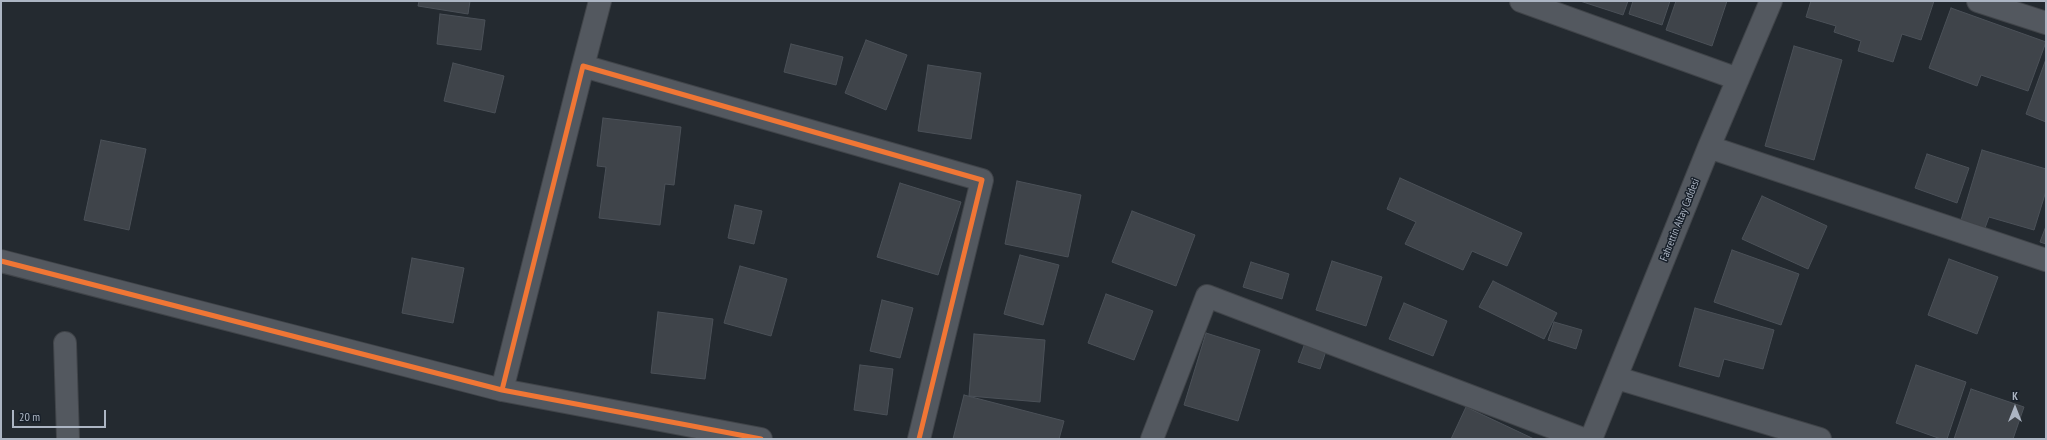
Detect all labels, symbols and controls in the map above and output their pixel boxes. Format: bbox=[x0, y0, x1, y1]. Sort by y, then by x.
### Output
street label: Fahrettin Altay Caddesi bbox=[1657, 177, 1703, 263]
north arrow bbox=[1995, 388, 2035, 428]
text: K bbox=[2012, 389, 2018, 403]
scale bar bbox=[14, 402, 108, 428]
text: 20 m bbox=[19, 409, 40, 424]

